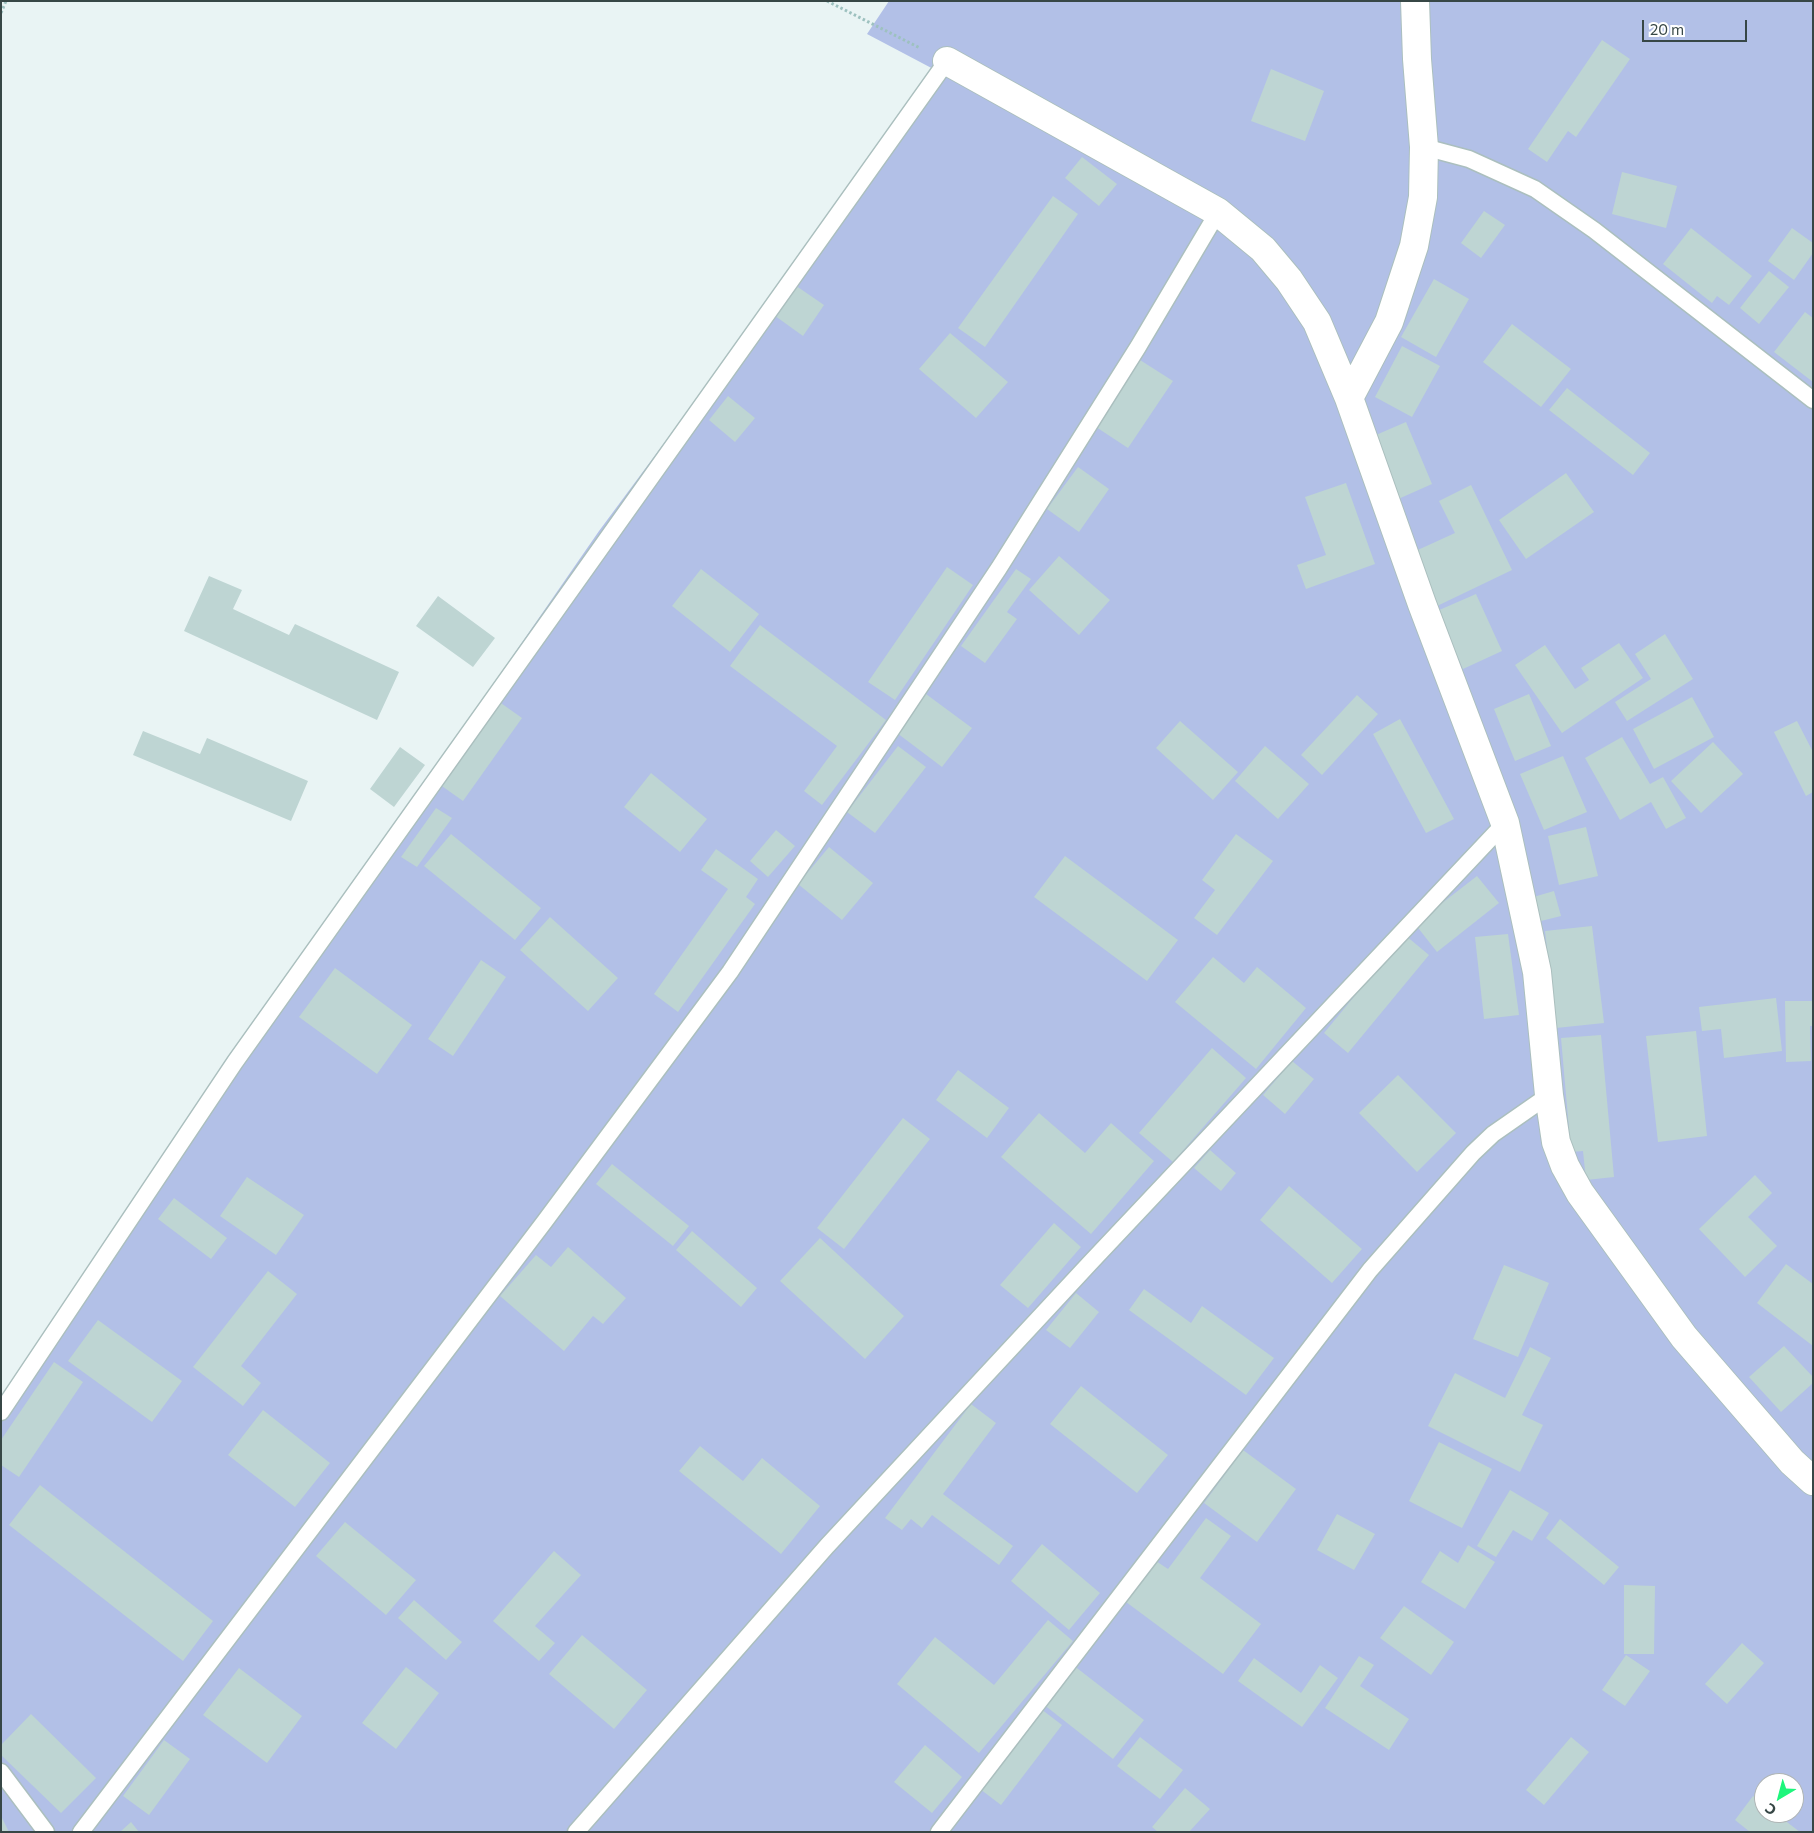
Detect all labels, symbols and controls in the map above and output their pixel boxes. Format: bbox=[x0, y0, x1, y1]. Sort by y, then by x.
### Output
scale bar bbox=[1644, 10, 1749, 42]
text: 20 m bbox=[1650, 20, 1684, 38]
north arrow bbox=[1754, 1773, 1804, 1823]
text: С bbox=[1761, 1800, 1779, 1819]

